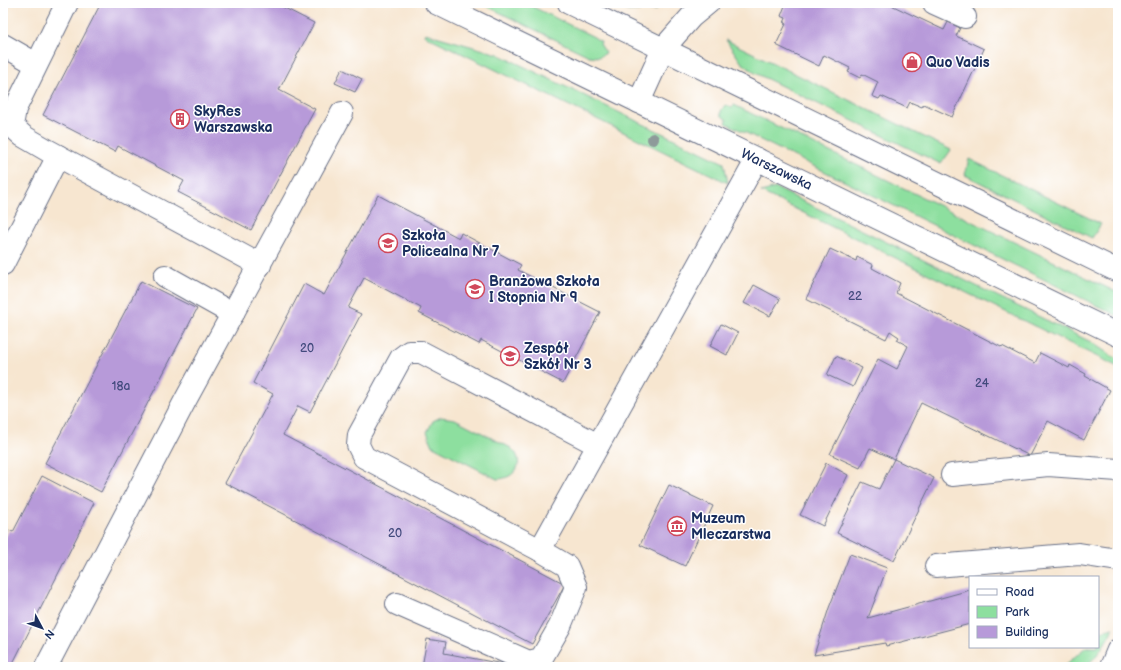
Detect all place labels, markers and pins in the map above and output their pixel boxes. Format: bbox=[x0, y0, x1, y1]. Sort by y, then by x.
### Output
shop icon: Quo Vadis bbox=[901, 51, 923, 73]
place label: Quo Vadis bbox=[926, 54, 990, 71]
place label: SkyRes Warszawska bbox=[194, 103, 272, 136]
building icon: SkyRes Warszawska bbox=[169, 108, 191, 130]
place label: Szkoła Policealna Nr 7 bbox=[402, 227, 500, 260]
school or university icon: Szkoła Policealna Nr 7 bbox=[377, 232, 399, 254]
place label: Branżowa Szkoła I Stopnia Nr 9 bbox=[489, 273, 600, 306]
school or university icon: Branżowa Szkoła I Stopnia Nr 9 bbox=[464, 278, 486, 300]
place label: Zespół Szkół Nr 3 bbox=[524, 340, 592, 373]
school or university icon: Zespół Szkół Nr 3 bbox=[499, 345, 521, 367]
place label: Muzeum Mleczarstwa bbox=[691, 510, 771, 543]
museum icon: Muzeum Mleczarstwa bbox=[666, 515, 688, 537]

